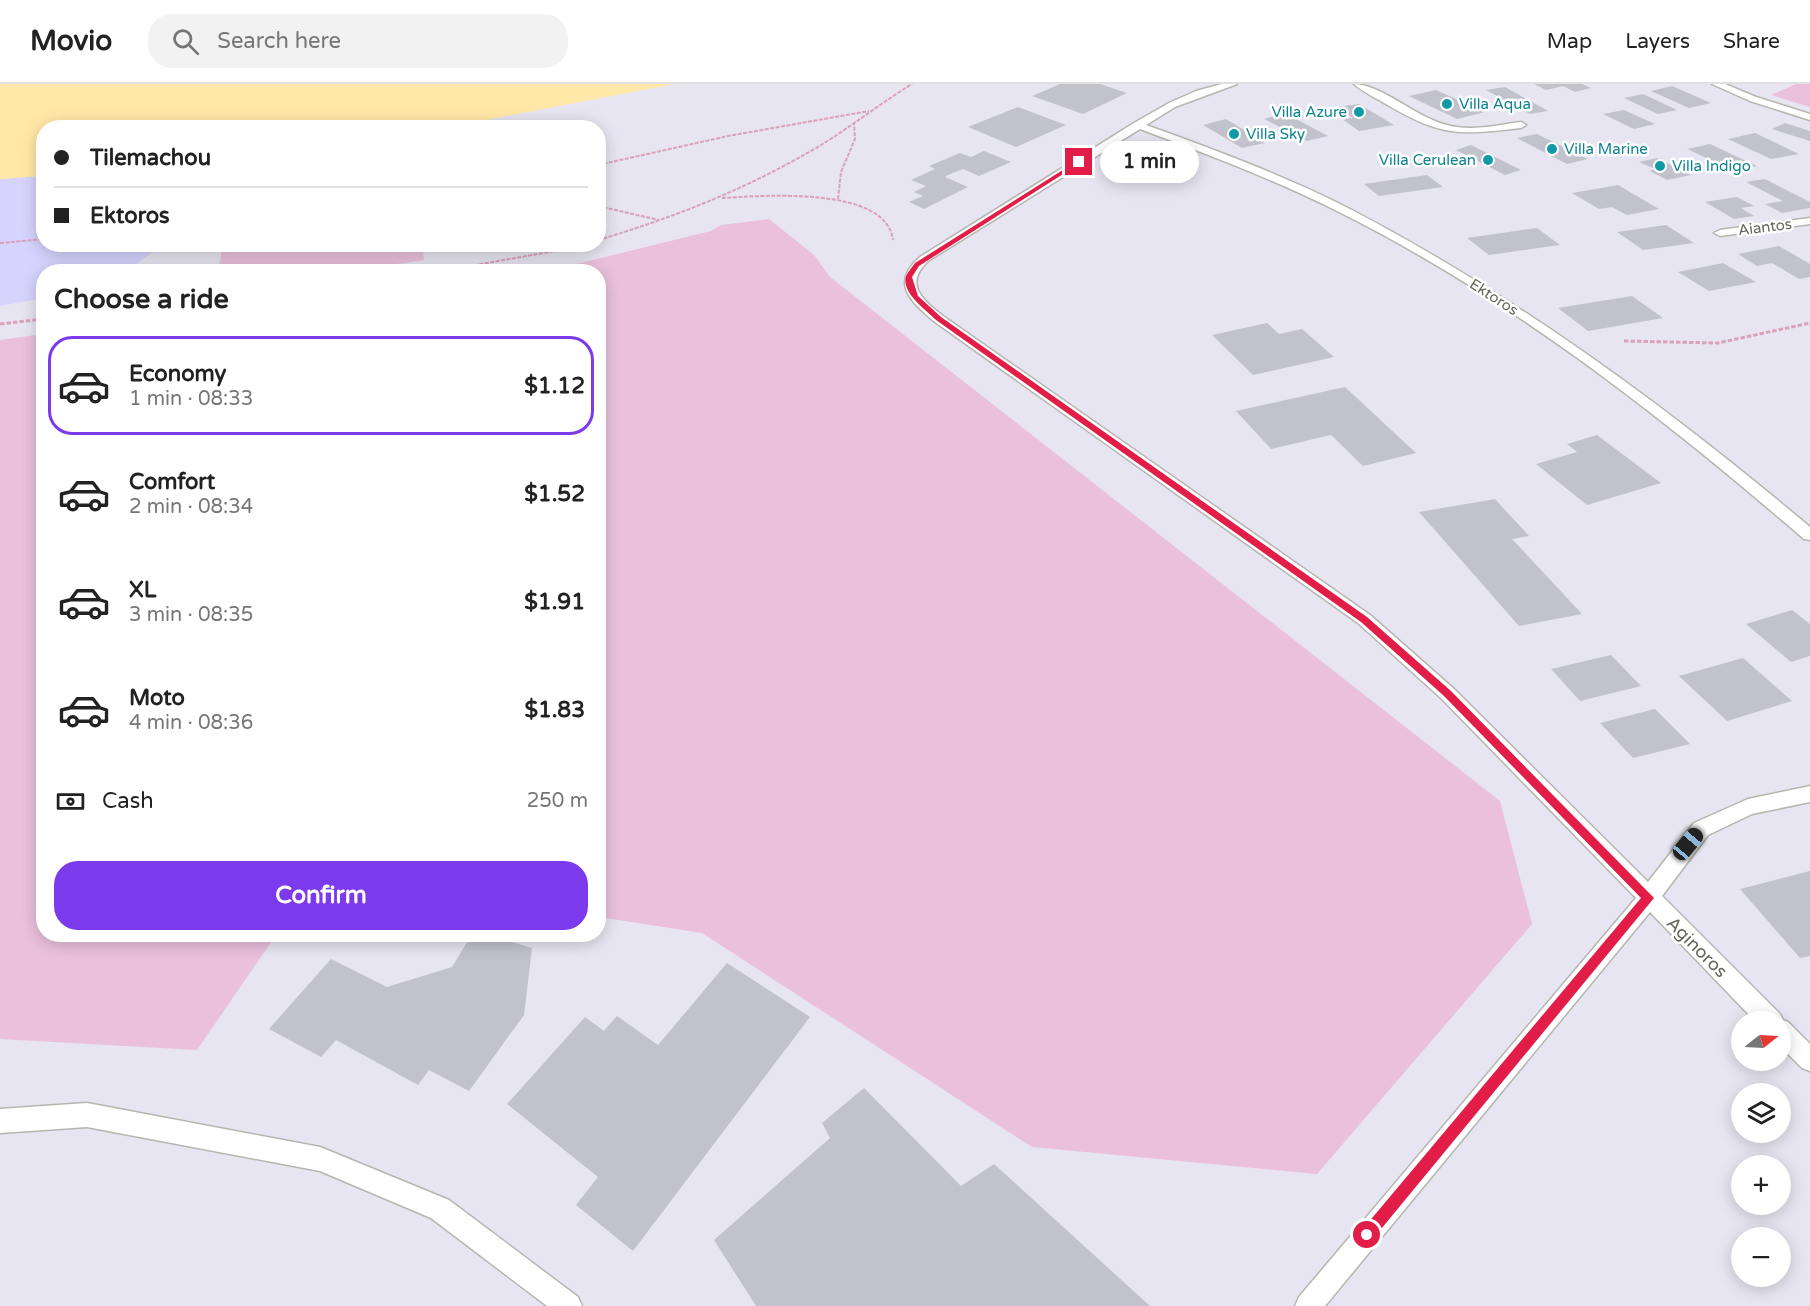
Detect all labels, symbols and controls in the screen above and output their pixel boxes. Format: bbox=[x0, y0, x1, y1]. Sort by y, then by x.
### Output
search box bbox=[148, 14, 568, 68]
text: Movio bbox=[30, 24, 112, 58]
icon: search bbox=[169, 25, 202, 58]
text: Search here bbox=[217, 28, 341, 54]
text: Map bbox=[1547, 29, 1592, 54]
text: Layers bbox=[1625, 29, 1690, 54]
text: Share bbox=[1723, 29, 1780, 54]
place label: Villa Aqua bbox=[1459, 95, 1531, 113]
marker: Villa Aqua bbox=[1440, 97, 1454, 111]
place label: Villa Azure bbox=[1271, 103, 1347, 121]
marker: Villa Azure bbox=[1352, 105, 1366, 119]
place label: Villa Sky bbox=[1246, 125, 1305, 143]
marker: Villa Sky bbox=[1227, 127, 1241, 141]
place label: Villa Marine bbox=[1564, 140, 1648, 158]
callout: 1 min bbox=[1100, 141, 1199, 183]
marker: Villa Marine bbox=[1545, 142, 1559, 156]
text: Tilemachou bbox=[90, 145, 211, 171]
route end bbox=[1065, 148, 1092, 175]
text: 1 min bbox=[1123, 150, 1176, 174]
place label: Villa Cerulean bbox=[1379, 151, 1476, 169]
marker: Villa Cerulean bbox=[1481, 153, 1495, 167]
place label: Villa Indigo bbox=[1672, 157, 1751, 175]
marker: Villa Indigo bbox=[1653, 159, 1667, 173]
text: Ektoros bbox=[90, 203, 170, 229]
street label: Aiantos bbox=[1737, 215, 1793, 239]
street label: Ektoros bbox=[1466, 275, 1522, 319]
text: Choose a ride bbox=[54, 283, 229, 316]
icon: car bbox=[57, 359, 111, 413]
text: Economy bbox=[129, 361, 226, 387]
text: $1.12 bbox=[524, 373, 585, 399]
text: 1 min · 08:33 bbox=[129, 387, 253, 411]
icon: car bbox=[57, 467, 111, 521]
text: Comfort bbox=[129, 469, 215, 495]
text: $1.52 bbox=[524, 481, 585, 507]
text: 2 min · 08:34 bbox=[129, 495, 253, 519]
icon: car bbox=[57, 575, 111, 629]
text: XL bbox=[129, 577, 156, 603]
text: $1.91 bbox=[524, 589, 585, 615]
text: 3 min · 08:35 bbox=[129, 603, 253, 627]
icon: car bbox=[57, 683, 111, 737]
text: Moto bbox=[129, 685, 185, 711]
text: $1.83 bbox=[524, 697, 585, 723]
text: 4 min · 08:36 bbox=[129, 711, 253, 735]
icon: cash bbox=[54, 785, 87, 818]
text: Cash bbox=[102, 788, 154, 814]
text: 250 m bbox=[527, 789, 588, 813]
car bbox=[1670, 824, 1706, 864]
button: Confirm bbox=[54, 861, 588, 930]
street label: Aginoros bbox=[1662, 912, 1732, 982]
north arrow bbox=[1731, 1011, 1791, 1071]
map controls bbox=[1731, 1011, 1791, 1287]
button: layers bbox=[1731, 1083, 1791, 1143]
button: + bbox=[1731, 1155, 1791, 1215]
route start bbox=[1353, 1221, 1380, 1248]
button: − bbox=[1731, 1227, 1791, 1287]

